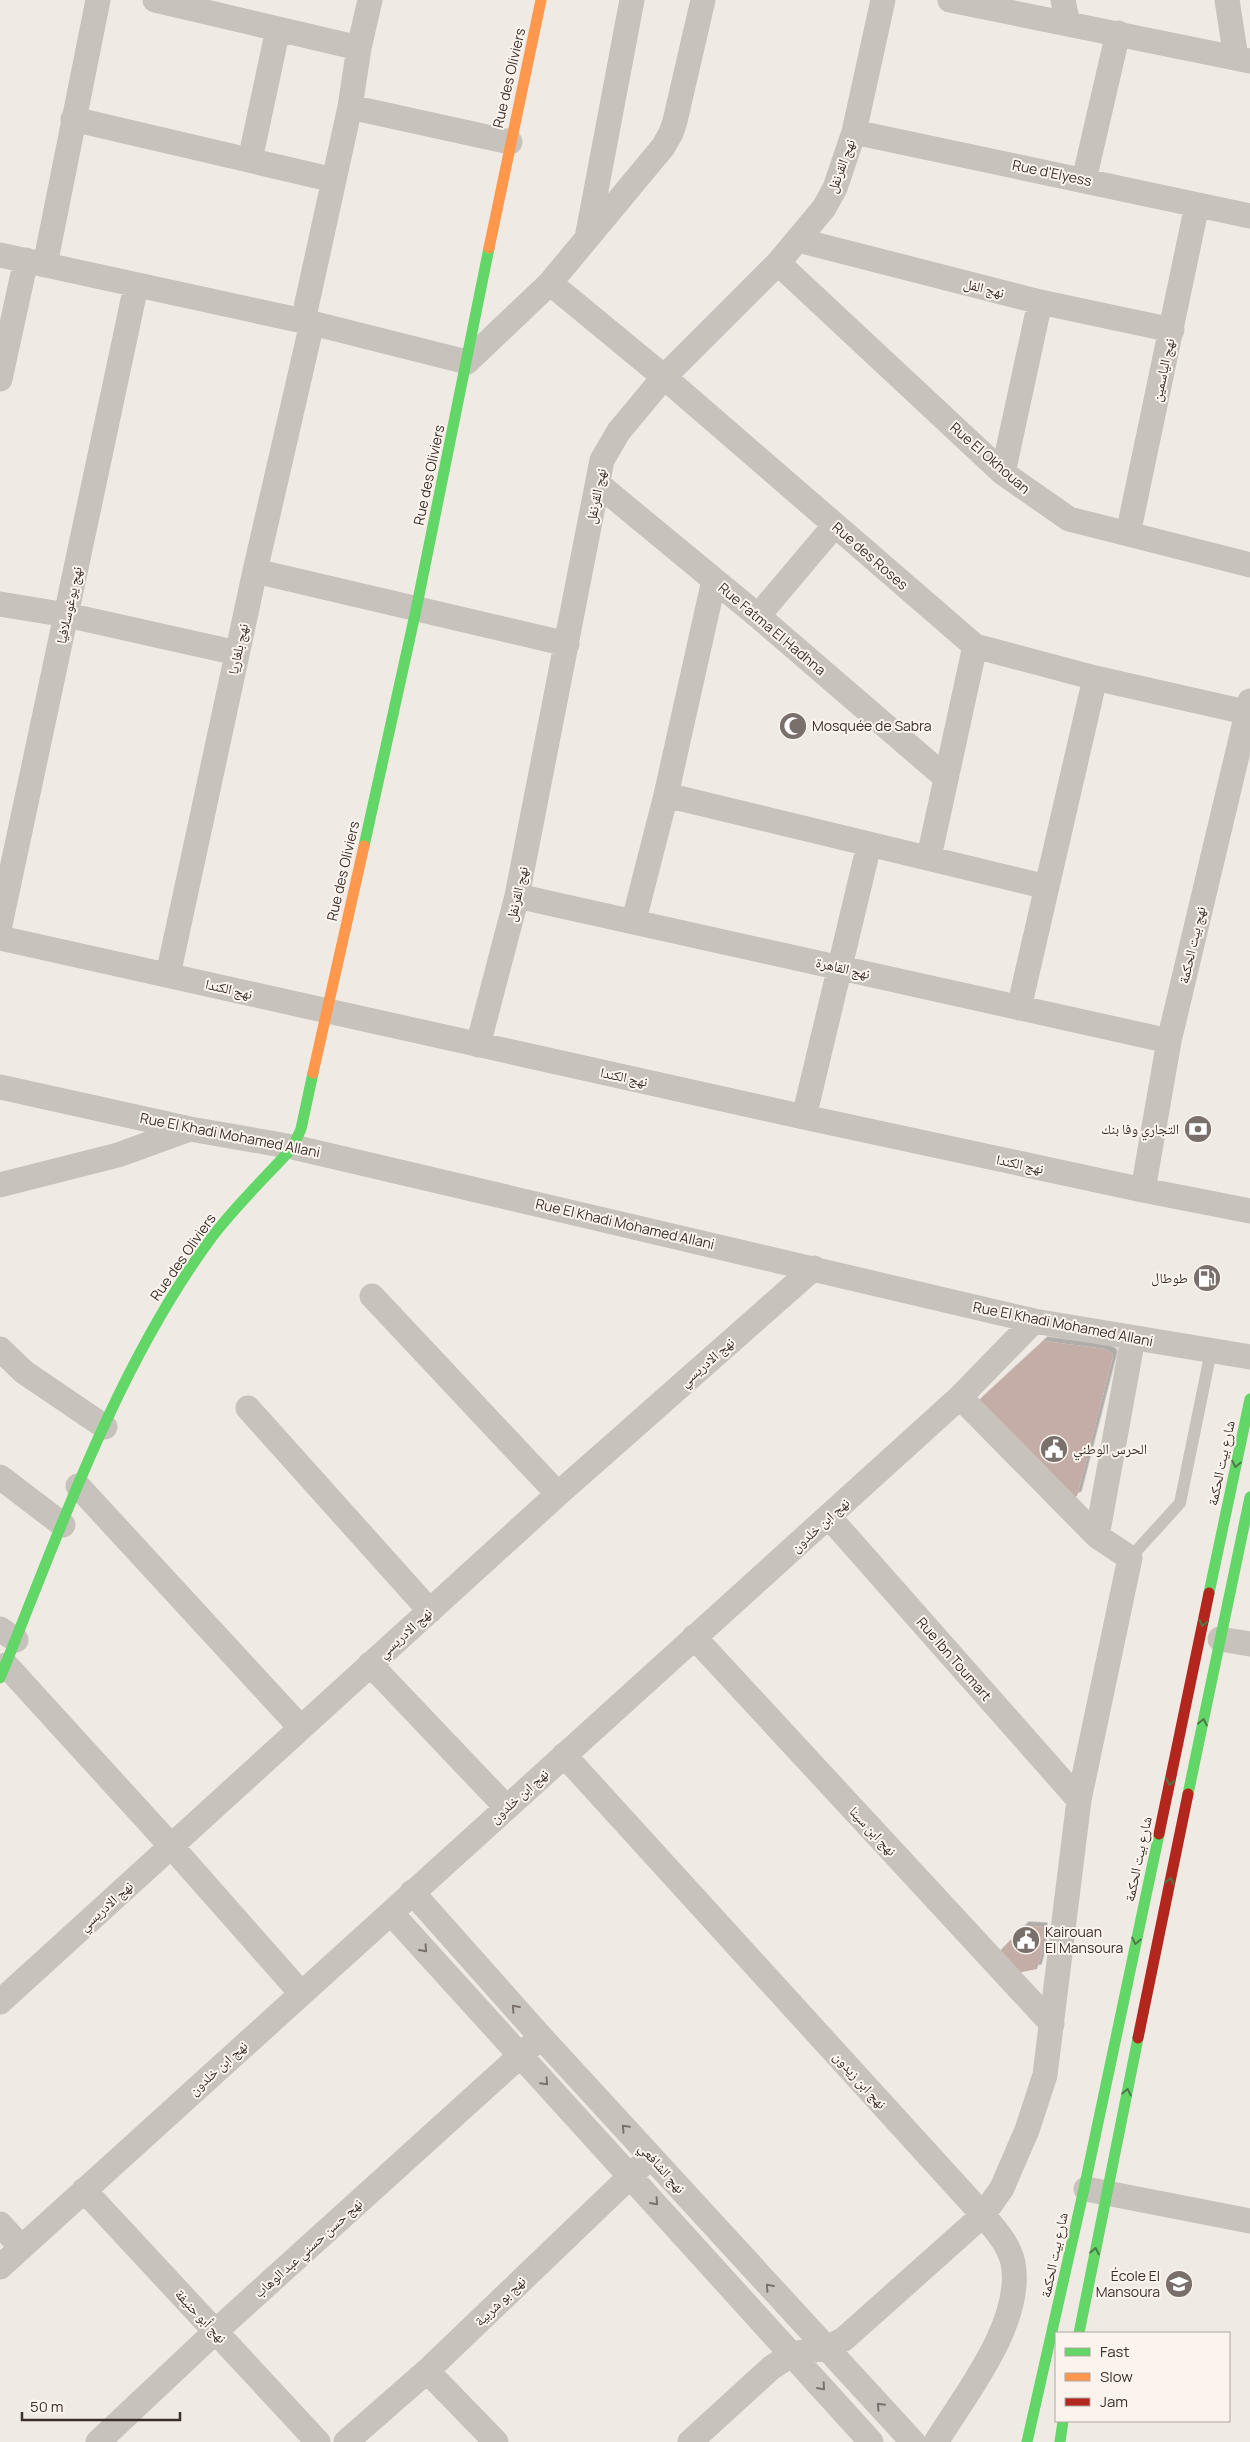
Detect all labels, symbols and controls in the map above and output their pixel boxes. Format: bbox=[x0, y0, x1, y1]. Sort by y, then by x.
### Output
street label: Rue des Oliviers bbox=[488, 26, 529, 130]
street label: نهج القرنفل bbox=[822, 136, 860, 196]
street label: Rue d'Elyess bbox=[1011, 155, 1094, 190]
street label: نهج الفل bbox=[962, 273, 1007, 303]
street label: نهج الياسمين bbox=[1147, 336, 1180, 404]
street label: Rue El Okhouan bbox=[946, 418, 1034, 498]
street label: Rue des Oliviers bbox=[409, 423, 448, 527]
street label: نهج القرنفل bbox=[581, 466, 611, 526]
street label: Rue des Roses bbox=[828, 517, 912, 594]
street label: نهج يوغوسلافيا bbox=[51, 564, 87, 645]
street label: Rue Fatma El Hadhna bbox=[715, 578, 830, 679]
street label: نهج بلغاريا bbox=[223, 622, 253, 676]
mosque icon: Mosquée de Sabra bbox=[778, 711, 808, 741]
place label: Mosquée de Sabra bbox=[812, 716, 932, 735]
street label: Rue des Oliviers bbox=[322, 819, 363, 923]
street label: نهج القرنفل bbox=[501, 864, 533, 924]
street label: نهج بيت الحكمة bbox=[1173, 904, 1211, 986]
street label: نهج القاهرة bbox=[814, 952, 872, 984]
street label: نهج الكندا bbox=[203, 974, 255, 1004]
street label: نهج الكندا bbox=[598, 1062, 650, 1092]
street label: Rue El Khadi Mohamed Allani bbox=[138, 1108, 322, 1161]
bank icon: التجاري وفا بنك bbox=[1183, 1114, 1213, 1144]
place label: التجاري وفا بنك bbox=[1101, 1119, 1179, 1141]
street label: نهج الكندا bbox=[994, 1149, 1046, 1179]
street label: Rue El Khadi Mohamed Allani bbox=[534, 1194, 716, 1253]
street label: Rue des Oliviers bbox=[146, 1209, 220, 1304]
fuel station icon: طوطال bbox=[1192, 1263, 1222, 1293]
place label: طوطال bbox=[1151, 1268, 1188, 1287]
street label: Rue El Khadi Mohamed Allani bbox=[971, 1297, 1155, 1350]
street label: نهج الادريسي bbox=[675, 1332, 740, 1393]
street label: شارع بيت الحكمة bbox=[1202, 1419, 1240, 1507]
public building icon: الحرس الوطني bbox=[1039, 1434, 1069, 1464]
place label: الحرس الوطني bbox=[1073, 1439, 1147, 1461]
one-way arrow bbox=[1232, 1459, 1242, 1468]
street label: نهج ابن خلدون bbox=[786, 1493, 854, 1557]
street label: نهج الادريسي bbox=[373, 1603, 438, 1664]
street label: Rue Ibn Toumart bbox=[913, 1613, 996, 1705]
one-way arrow bbox=[1198, 1618, 1209, 1627]
one-way arrow bbox=[1197, 1718, 1208, 1726]
street label: نهج ابن خلدون bbox=[485, 1764, 553, 1828]
one-way arrow bbox=[1165, 1777, 1175, 1786]
street label: نهج ابن سينا bbox=[845, 1802, 901, 1860]
street label: شارع بيت الحكمة bbox=[1119, 1815, 1157, 1903]
street label: نهج الادريسي bbox=[74, 1876, 139, 1937]
one-way arrow bbox=[1164, 1877, 1175, 1886]
place label: Kairouan El Mansoura bbox=[1045, 1922, 1123, 1957]
public building icon: Kairouan El Mansoura bbox=[1011, 1925, 1041, 1955]
one-way arrow bbox=[1131, 1936, 1142, 1945]
one-way arrow bbox=[418, 1943, 427, 1952]
one-way arrow bbox=[512, 2004, 521, 2013]
street label: نهج ابن خلدون bbox=[184, 2036, 252, 2100]
street label: نهج ابن زيدون bbox=[829, 2047, 891, 2113]
one-way arrow bbox=[539, 2076, 548, 2085]
one-way arrow bbox=[1121, 2087, 1131, 2096]
one-way arrow bbox=[622, 2124, 631, 2133]
street label: نهج الشافعي bbox=[633, 2138, 690, 2199]
street label: نهج حسن حسني عبد الوهاب bbox=[249, 2194, 368, 2303]
one-way arrow bbox=[649, 2196, 658, 2205]
street label: شارع بيت الحكمة bbox=[1035, 2211, 1073, 2299]
one-way arrow bbox=[1089, 2247, 1099, 2255]
place label: École El Mansoura bbox=[1096, 2266, 1160, 2301]
school or university icon: École El Mansoura bbox=[1164, 2269, 1194, 2299]
street label: نهج بو شربية bbox=[470, 2271, 530, 2331]
street label: نهج أبو حنيفة bbox=[171, 2284, 231, 2348]
one-way arrow bbox=[766, 2284, 775, 2293]
legend bbox=[1055, 2332, 1230, 2422]
text: Fast bbox=[1100, 2341, 1129, 2362]
text: Slow bbox=[1100, 2366, 1133, 2387]
one-way arrow bbox=[817, 2382, 826, 2391]
scale bar bbox=[22, 2390, 180, 2422]
text: Jam bbox=[1100, 2391, 1128, 2412]
text: 50 m bbox=[30, 2396, 64, 2417]
one-way arrow bbox=[877, 2403, 886, 2412]

